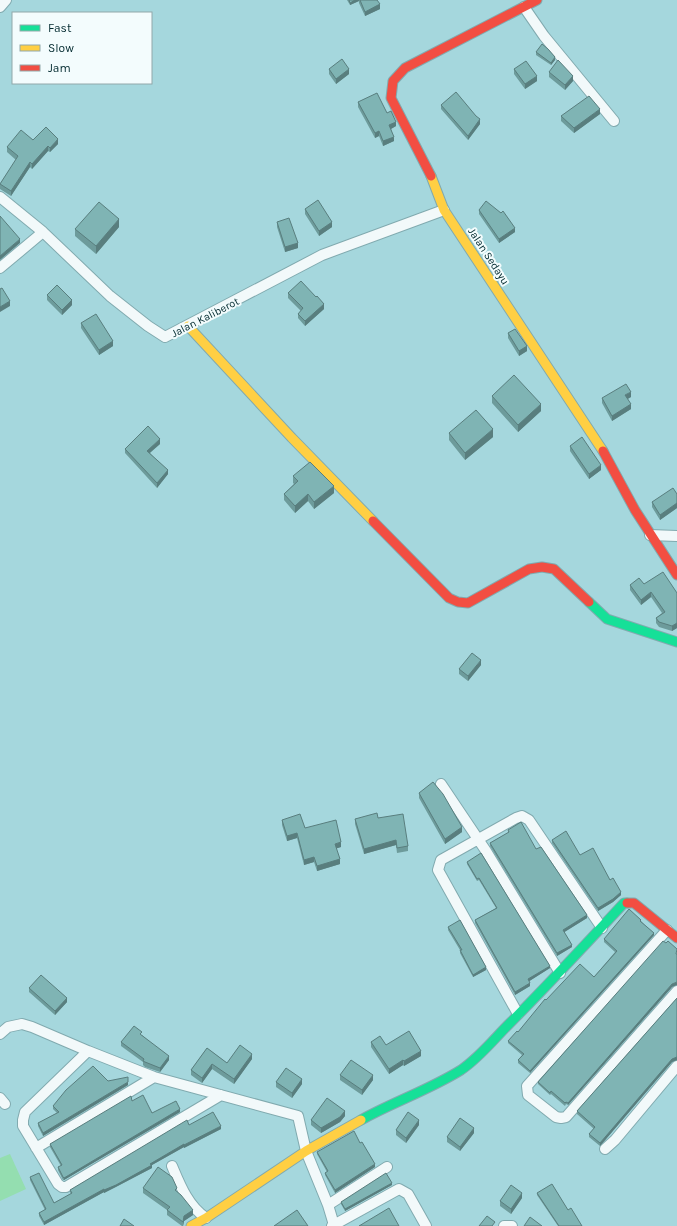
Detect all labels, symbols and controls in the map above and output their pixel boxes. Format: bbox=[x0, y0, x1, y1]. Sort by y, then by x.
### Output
legend bbox=[12, 12, 152, 84]
text: Fast bbox=[48, 21, 72, 35]
text: Slow bbox=[48, 41, 74, 55]
text: Jam bbox=[48, 61, 71, 75]
street label: Jalan Sedayu bbox=[465, 225, 512, 287]
street label: Jalan Kaliberot bbox=[169, 295, 241, 340]

